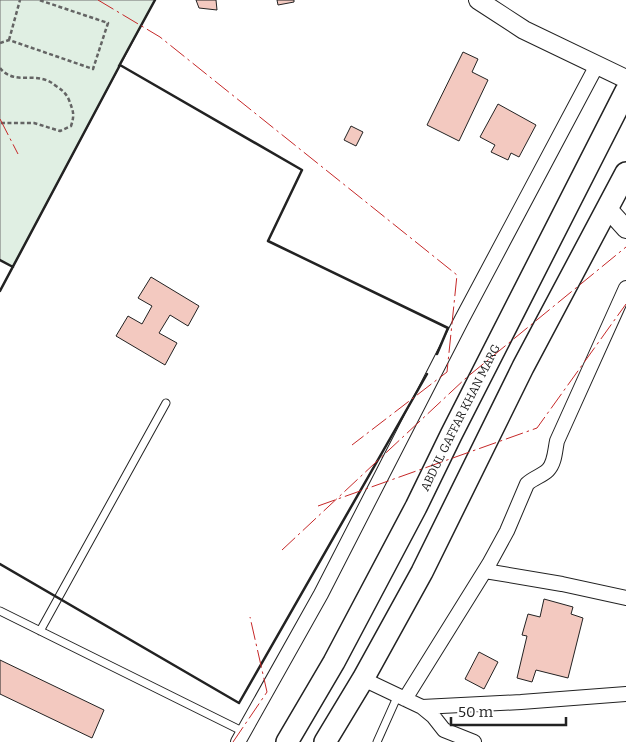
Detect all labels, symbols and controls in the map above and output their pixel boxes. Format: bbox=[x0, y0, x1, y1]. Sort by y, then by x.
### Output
street label: ABDUL GAFFAR KHAN MARG bbox=[418, 342, 503, 493]
scale bar bbox=[451, 694, 566, 726]
text: 50 m bbox=[458, 703, 494, 721]

